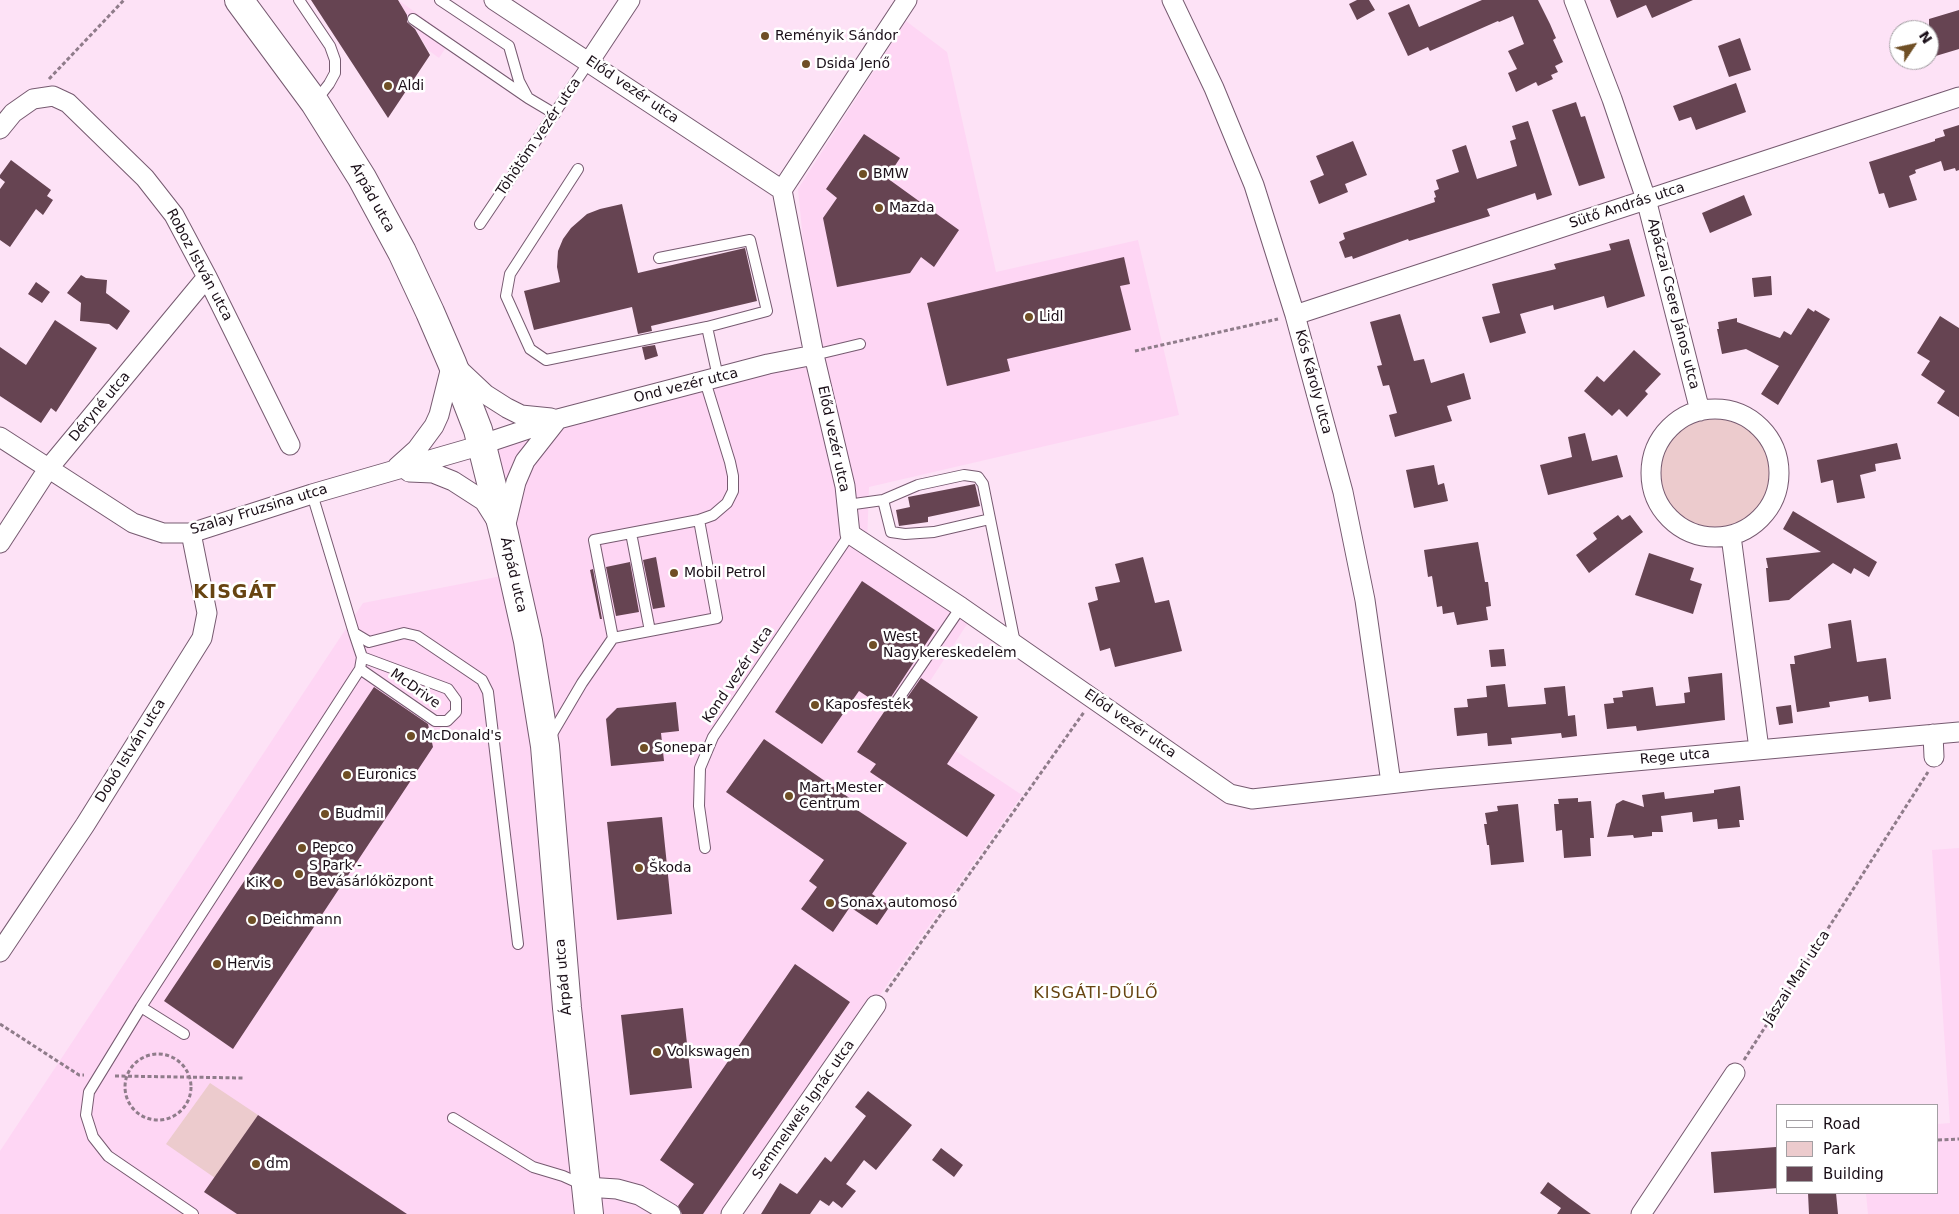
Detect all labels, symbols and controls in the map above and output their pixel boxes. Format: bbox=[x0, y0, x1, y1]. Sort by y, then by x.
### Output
north arrow bbox=[1889, 20, 1939, 70]
place label: Reményik Sándor bbox=[775, 28, 898, 44]
text: N bbox=[1916, 28, 1936, 47]
marker: Reményik Sándor bbox=[759, 30, 771, 42]
street label: Előd vezér utca bbox=[582, 53, 682, 127]
place label: Dsida Jenő bbox=[816, 56, 890, 72]
marker: Dsida Jenő bbox=[800, 58, 812, 70]
street label: Töhötöm vezér utca bbox=[493, 75, 585, 199]
place label: Aldi bbox=[398, 78, 424, 94]
marker: Aldi bbox=[382, 80, 394, 92]
street label: Árpád utca bbox=[346, 160, 398, 236]
place label: BMW bbox=[873, 166, 909, 182]
marker: BMW bbox=[857, 168, 869, 180]
street label: Sütő András utca bbox=[1567, 179, 1687, 233]
place label: Mazda bbox=[889, 200, 934, 216]
marker: Mazda bbox=[873, 202, 885, 214]
street label: Roboz István utca bbox=[162, 206, 236, 324]
street label: Apáczai Csere János utca bbox=[1644, 217, 1702, 391]
place label: Lidl bbox=[1039, 309, 1063, 325]
marker: Lidl bbox=[1023, 311, 1035, 323]
street label: Kós Károly utca bbox=[1291, 328, 1335, 436]
street label: Ond vezér utca bbox=[632, 365, 740, 407]
street label: Déryné utca bbox=[66, 369, 134, 445]
street label: Előd vezér utca bbox=[814, 384, 852, 494]
street label: Szalay Fruzsina utca bbox=[188, 481, 330, 539]
street label: Árpád utca bbox=[496, 536, 530, 614]
place label: Mobil Petrol bbox=[684, 565, 766, 581]
marker: Mobil Petrol bbox=[668, 567, 680, 579]
district label: KISGÁT bbox=[193, 582, 277, 604]
street label: Kond vezér utca bbox=[699, 623, 777, 727]
place label: West Nagykereskedelem bbox=[883, 629, 1017, 662]
marker: West Nagykereskedelem bbox=[867, 639, 879, 651]
street label: McDrive bbox=[387, 666, 443, 712]
street label: Előd vezér utca bbox=[1081, 686, 1179, 762]
street label: Dobó István utca bbox=[92, 696, 170, 806]
place label: Kaposfesték bbox=[825, 697, 910, 713]
marker: Kaposfesték bbox=[809, 699, 821, 711]
place label: McDonald's bbox=[421, 728, 501, 744]
marker: McDonald's bbox=[405, 730, 417, 742]
place label: Sonepar bbox=[654, 740, 712, 756]
marker: Sonepar bbox=[638, 742, 650, 754]
street label: Rege utca bbox=[1639, 746, 1711, 768]
place label: Euronics bbox=[357, 767, 416, 783]
marker: Euronics bbox=[341, 769, 353, 781]
place label: Mart Mester Centrum bbox=[799, 780, 883, 812]
marker: Mart Mester Centrum bbox=[783, 790, 795, 802]
place label: Budmil bbox=[335, 806, 384, 822]
marker: Budmil bbox=[319, 808, 331, 820]
place label: Pepco bbox=[312, 840, 354, 856]
marker: Pepco bbox=[296, 842, 308, 854]
place label: S Park - Bevásárlóközpont bbox=[309, 858, 434, 890]
place label: Škoda bbox=[649, 860, 692, 876]
marker: Škoda bbox=[633, 862, 645, 874]
marker: S Park - Bevásárlóközpont bbox=[293, 868, 305, 880]
place label: KiK bbox=[246, 875, 268, 891]
marker: KiK bbox=[272, 877, 284, 889]
place label: Sonax automosó bbox=[840, 895, 957, 911]
marker: Sonax automosó bbox=[824, 897, 836, 909]
place label: Deichmann bbox=[262, 912, 342, 928]
marker: Deichmann bbox=[246, 914, 258, 926]
street label: Jászai Mari utca bbox=[1760, 927, 1834, 1029]
street label: Árpád utca bbox=[552, 938, 576, 1016]
place label: Hervis bbox=[227, 956, 271, 972]
marker: Hervis bbox=[211, 958, 223, 970]
district label: KISGÁTI-DŰLŐ bbox=[1032, 984, 1160, 1004]
street label: Semmelweis Ignác utca bbox=[749, 1037, 859, 1183]
place label: Volkswagen bbox=[667, 1044, 750, 1060]
marker: Volkswagen bbox=[651, 1046, 663, 1058]
legend bbox=[1776, 1104, 1939, 1194]
text: Road bbox=[1823, 1115, 1861, 1133]
text: Park bbox=[1823, 1140, 1855, 1158]
place label: dm bbox=[266, 1156, 289, 1172]
marker: dm bbox=[250, 1158, 262, 1170]
text: Building bbox=[1823, 1165, 1884, 1183]

